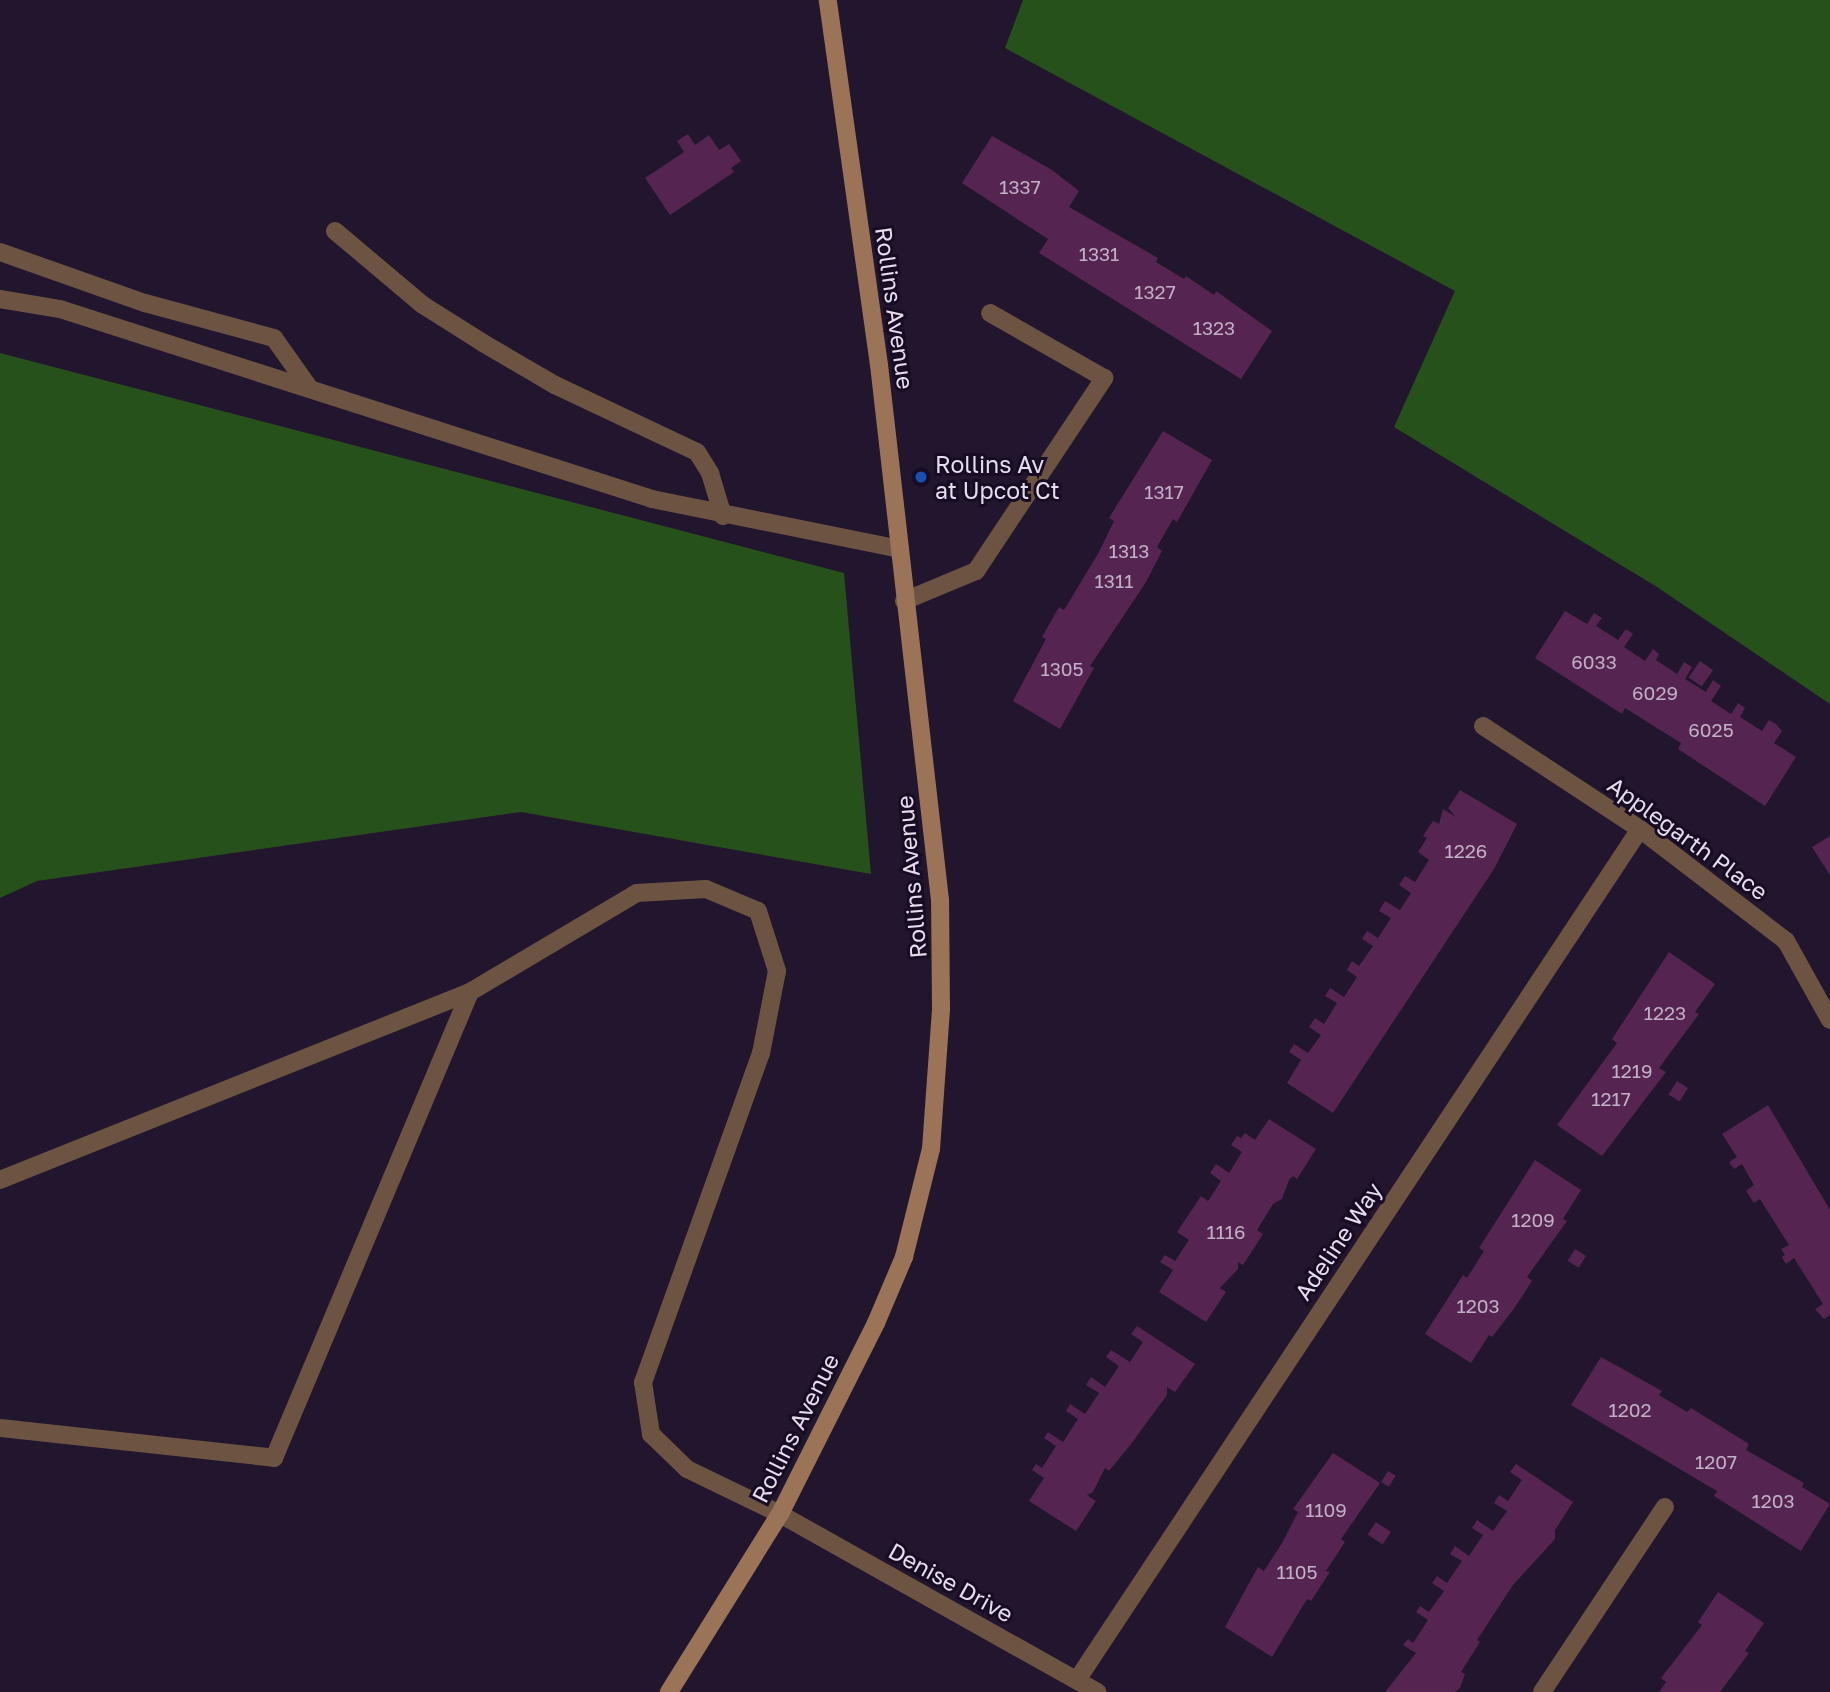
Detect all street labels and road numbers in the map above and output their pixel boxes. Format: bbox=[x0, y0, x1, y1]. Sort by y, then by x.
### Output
street label: Rollins Avenue bbox=[870, 225, 920, 391]
street label: Applegarth Place bbox=[1603, 771, 1773, 905]
street label: Rollins Avenue bbox=[890, 794, 932, 960]
street label: Adeline Way bbox=[1289, 1177, 1387, 1305]
street label: Rollins Avenue bbox=[746, 1349, 844, 1507]
street label: Denise Drive bbox=[884, 1536, 1018, 1628]

